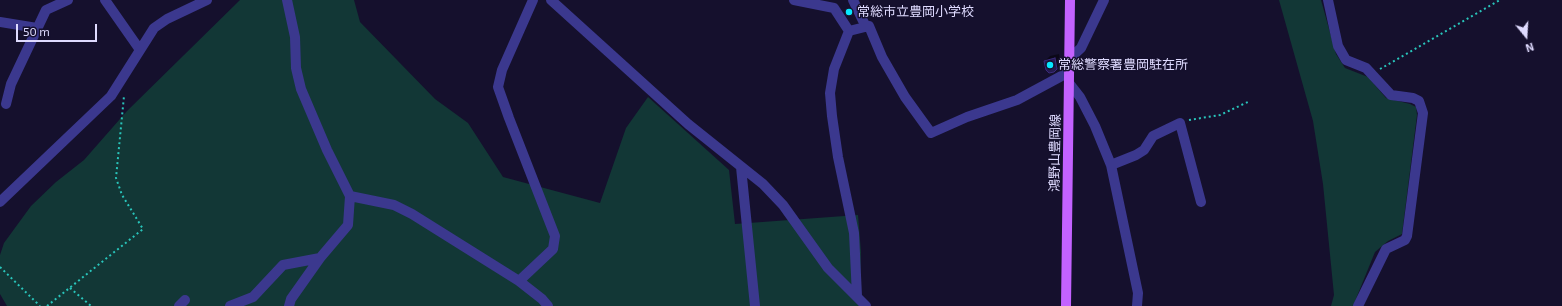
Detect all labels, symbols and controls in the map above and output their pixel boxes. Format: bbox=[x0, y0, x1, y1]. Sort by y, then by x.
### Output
place label: 常総市立豊岡小学校 bbox=[857, 4, 974, 20]
marker: 常総市立豊岡小学校 bbox=[844, 7, 854, 17]
scale bar bbox=[18, 16, 99, 42]
north arrow bbox=[1506, 16, 1546, 56]
text: 50 m bbox=[23, 24, 50, 38]
text: N bbox=[1524, 40, 1536, 55]
place label: 常総警察署豊岡駐在所 bbox=[1058, 57, 1188, 73]
marker: 常総警察署豊岡駐在所 bbox=[1045, 60, 1055, 70]
street label: 鴻野山豊岡線 bbox=[1047, 114, 1063, 192]

